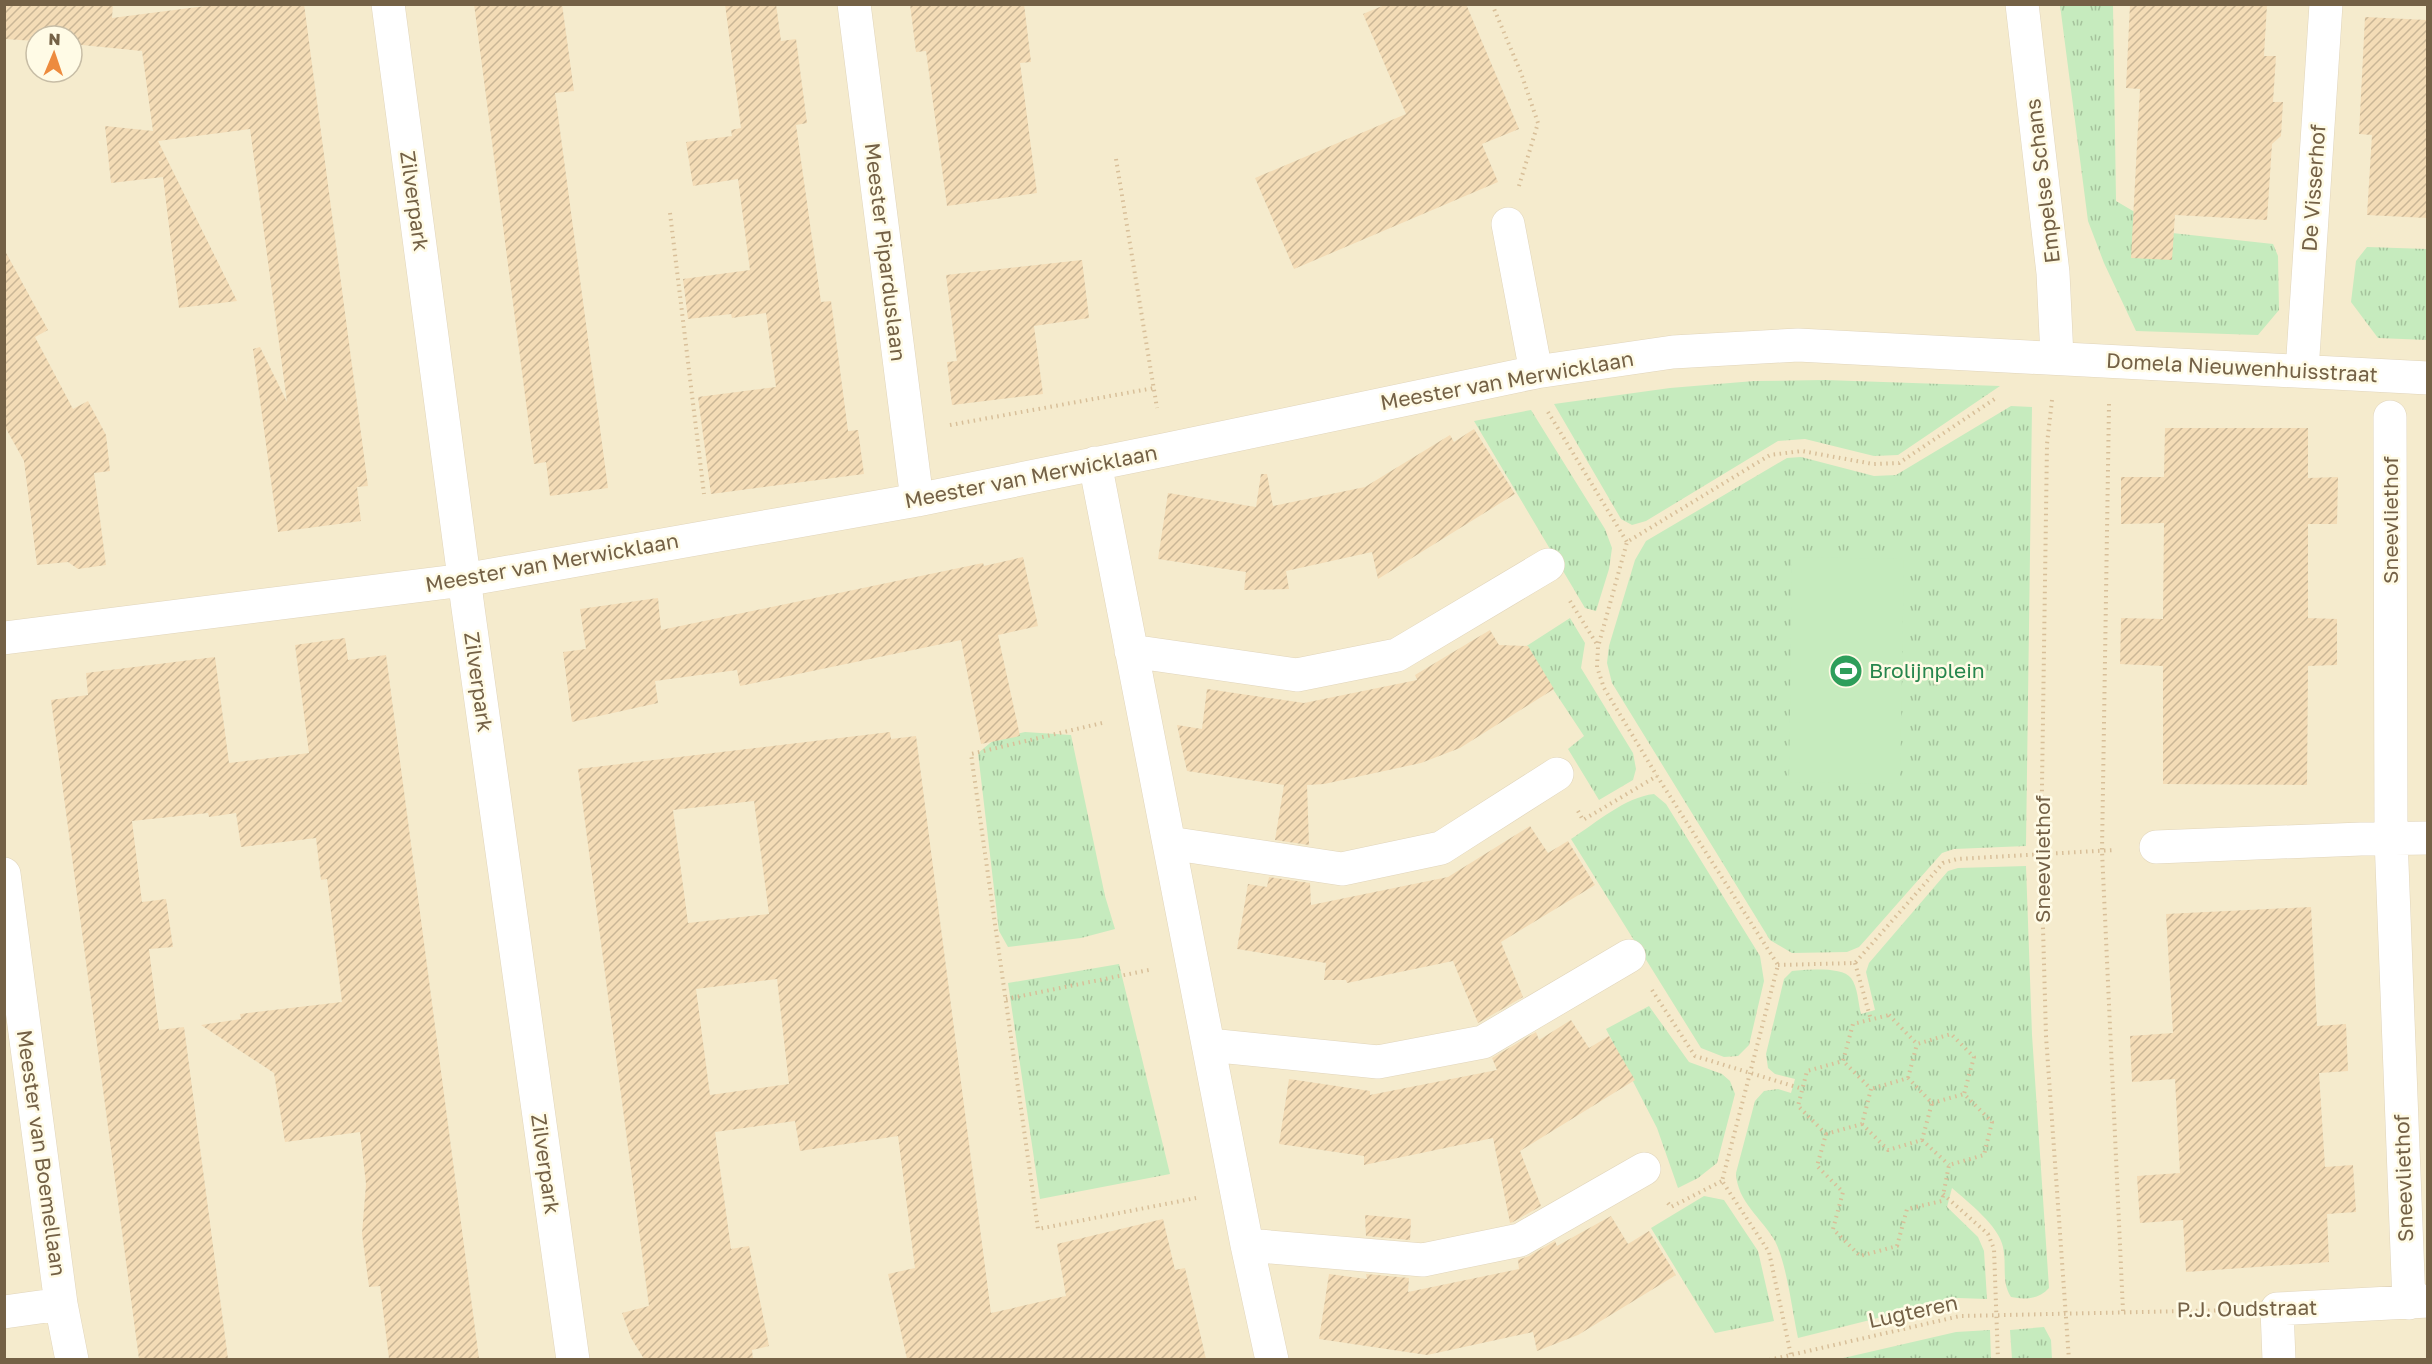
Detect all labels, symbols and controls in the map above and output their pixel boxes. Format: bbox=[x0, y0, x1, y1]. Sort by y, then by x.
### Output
north arrow bbox=[24, 24, 84, 84]
text: N bbox=[48, 29, 61, 49]
street label: Empelse Schans bbox=[2019, 97, 2065, 265]
street label: De Visserhof bbox=[2296, 123, 2330, 252]
street label: Meester Piparduslaan bbox=[860, 141, 912, 363]
street label: Zilverpark bbox=[395, 149, 435, 253]
street label: Meester van Merwicklaan bbox=[1378, 345, 1636, 415]
street label: Domela Nieuwenhuisstraat bbox=[2106, 347, 2379, 387]
street label: Meester van Merwicklaan bbox=[902, 439, 1159, 513]
street label: Sneevliethof bbox=[2377, 456, 2403, 584]
street label: Meester van Merwicklaan bbox=[423, 527, 681, 597]
street label: Zilverpark bbox=[459, 630, 499, 734]
sports icon: Brolijnplein bbox=[1828, 653, 1864, 689]
place label: Brolijnplein bbox=[1869, 657, 1985, 683]
street label: Sneevliethof bbox=[2029, 795, 2055, 923]
street label: Meester van Boemellaan bbox=[12, 1028, 72, 1278]
street label: Zilverpark bbox=[526, 1112, 566, 1216]
street label: Sneevliethof bbox=[2388, 1113, 2418, 1242]
street label: Lugteren bbox=[1866, 1289, 1960, 1333]
street label: P.J. Oudstraat bbox=[2176, 1294, 2318, 1322]

